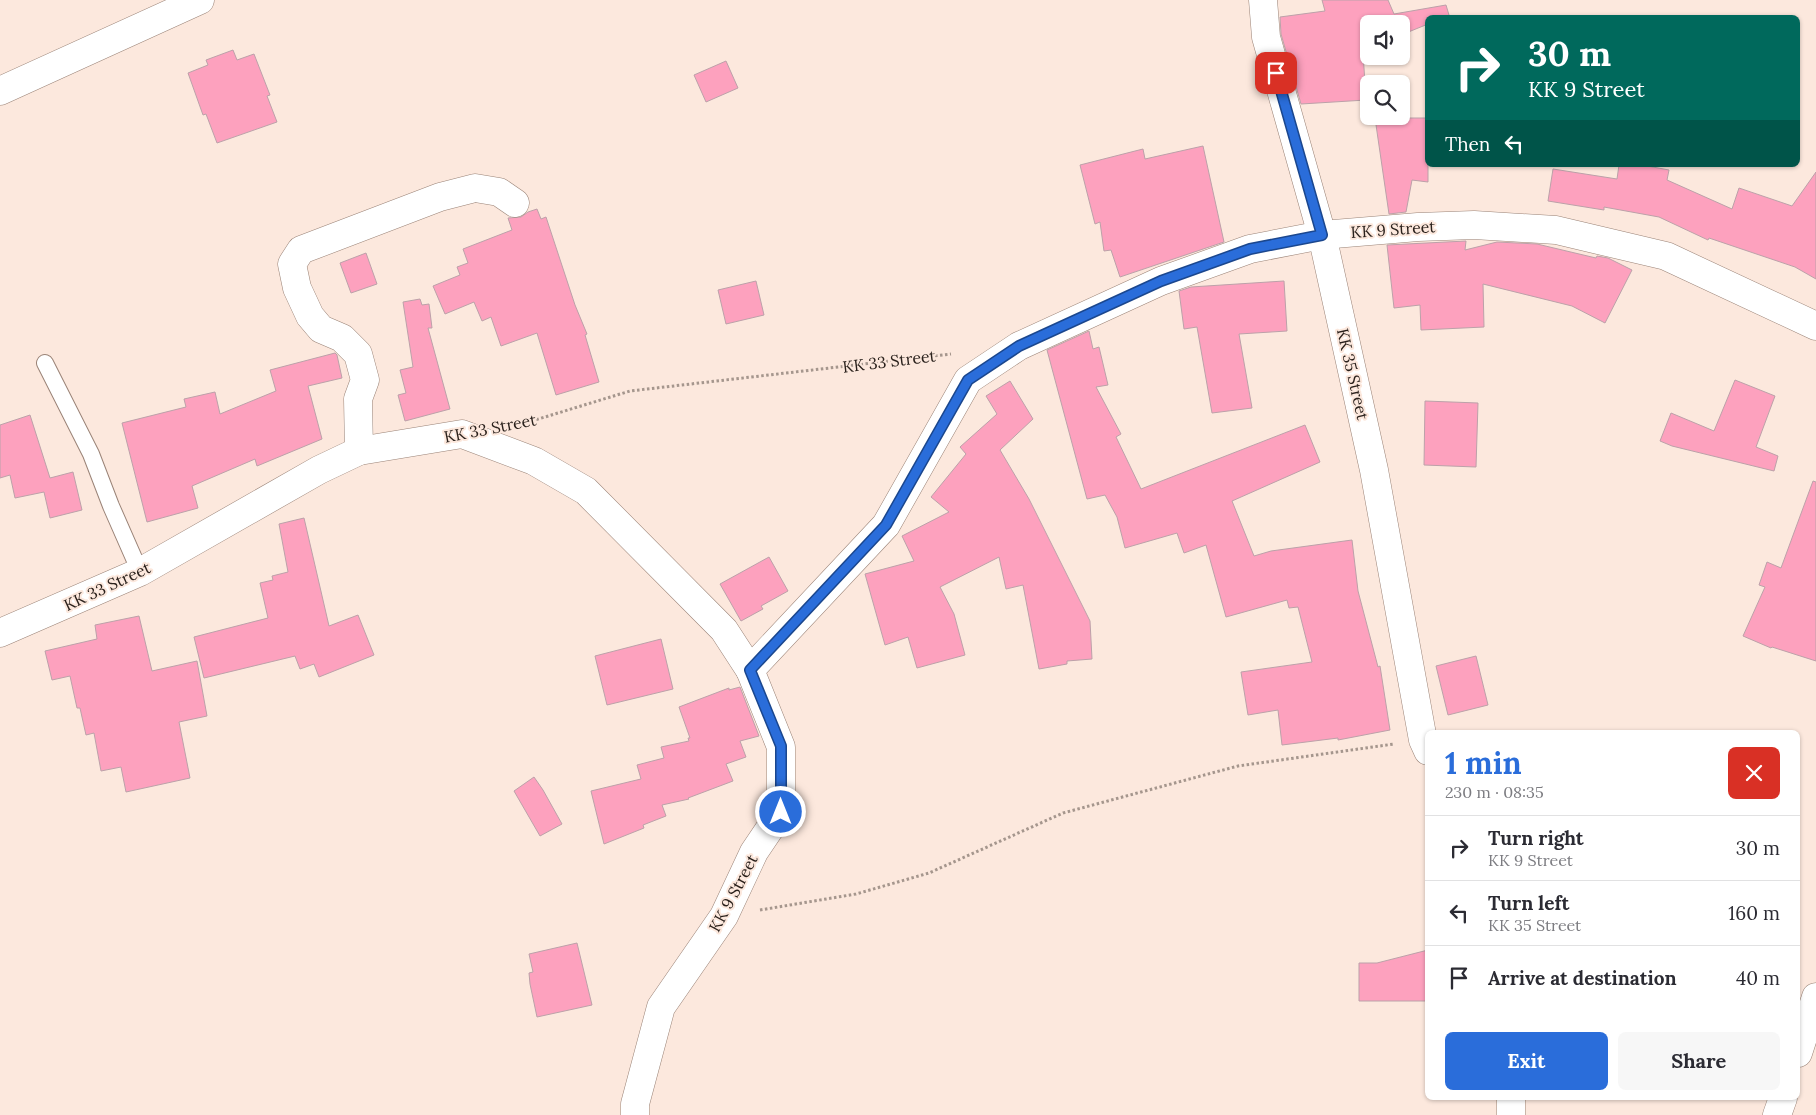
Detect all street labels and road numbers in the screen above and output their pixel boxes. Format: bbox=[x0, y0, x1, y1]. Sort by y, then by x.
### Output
street label: KK 9 Street bbox=[1350, 216, 1437, 242]
street label: KK 35 Street bbox=[1333, 326, 1373, 422]
street label: KK 33 Street bbox=[841, 345, 937, 377]
street label: KK 33 Street bbox=[442, 409, 539, 447]
street label: KK 33 Street bbox=[60, 557, 154, 615]
street label: KK 9 Street bbox=[704, 850, 762, 935]

